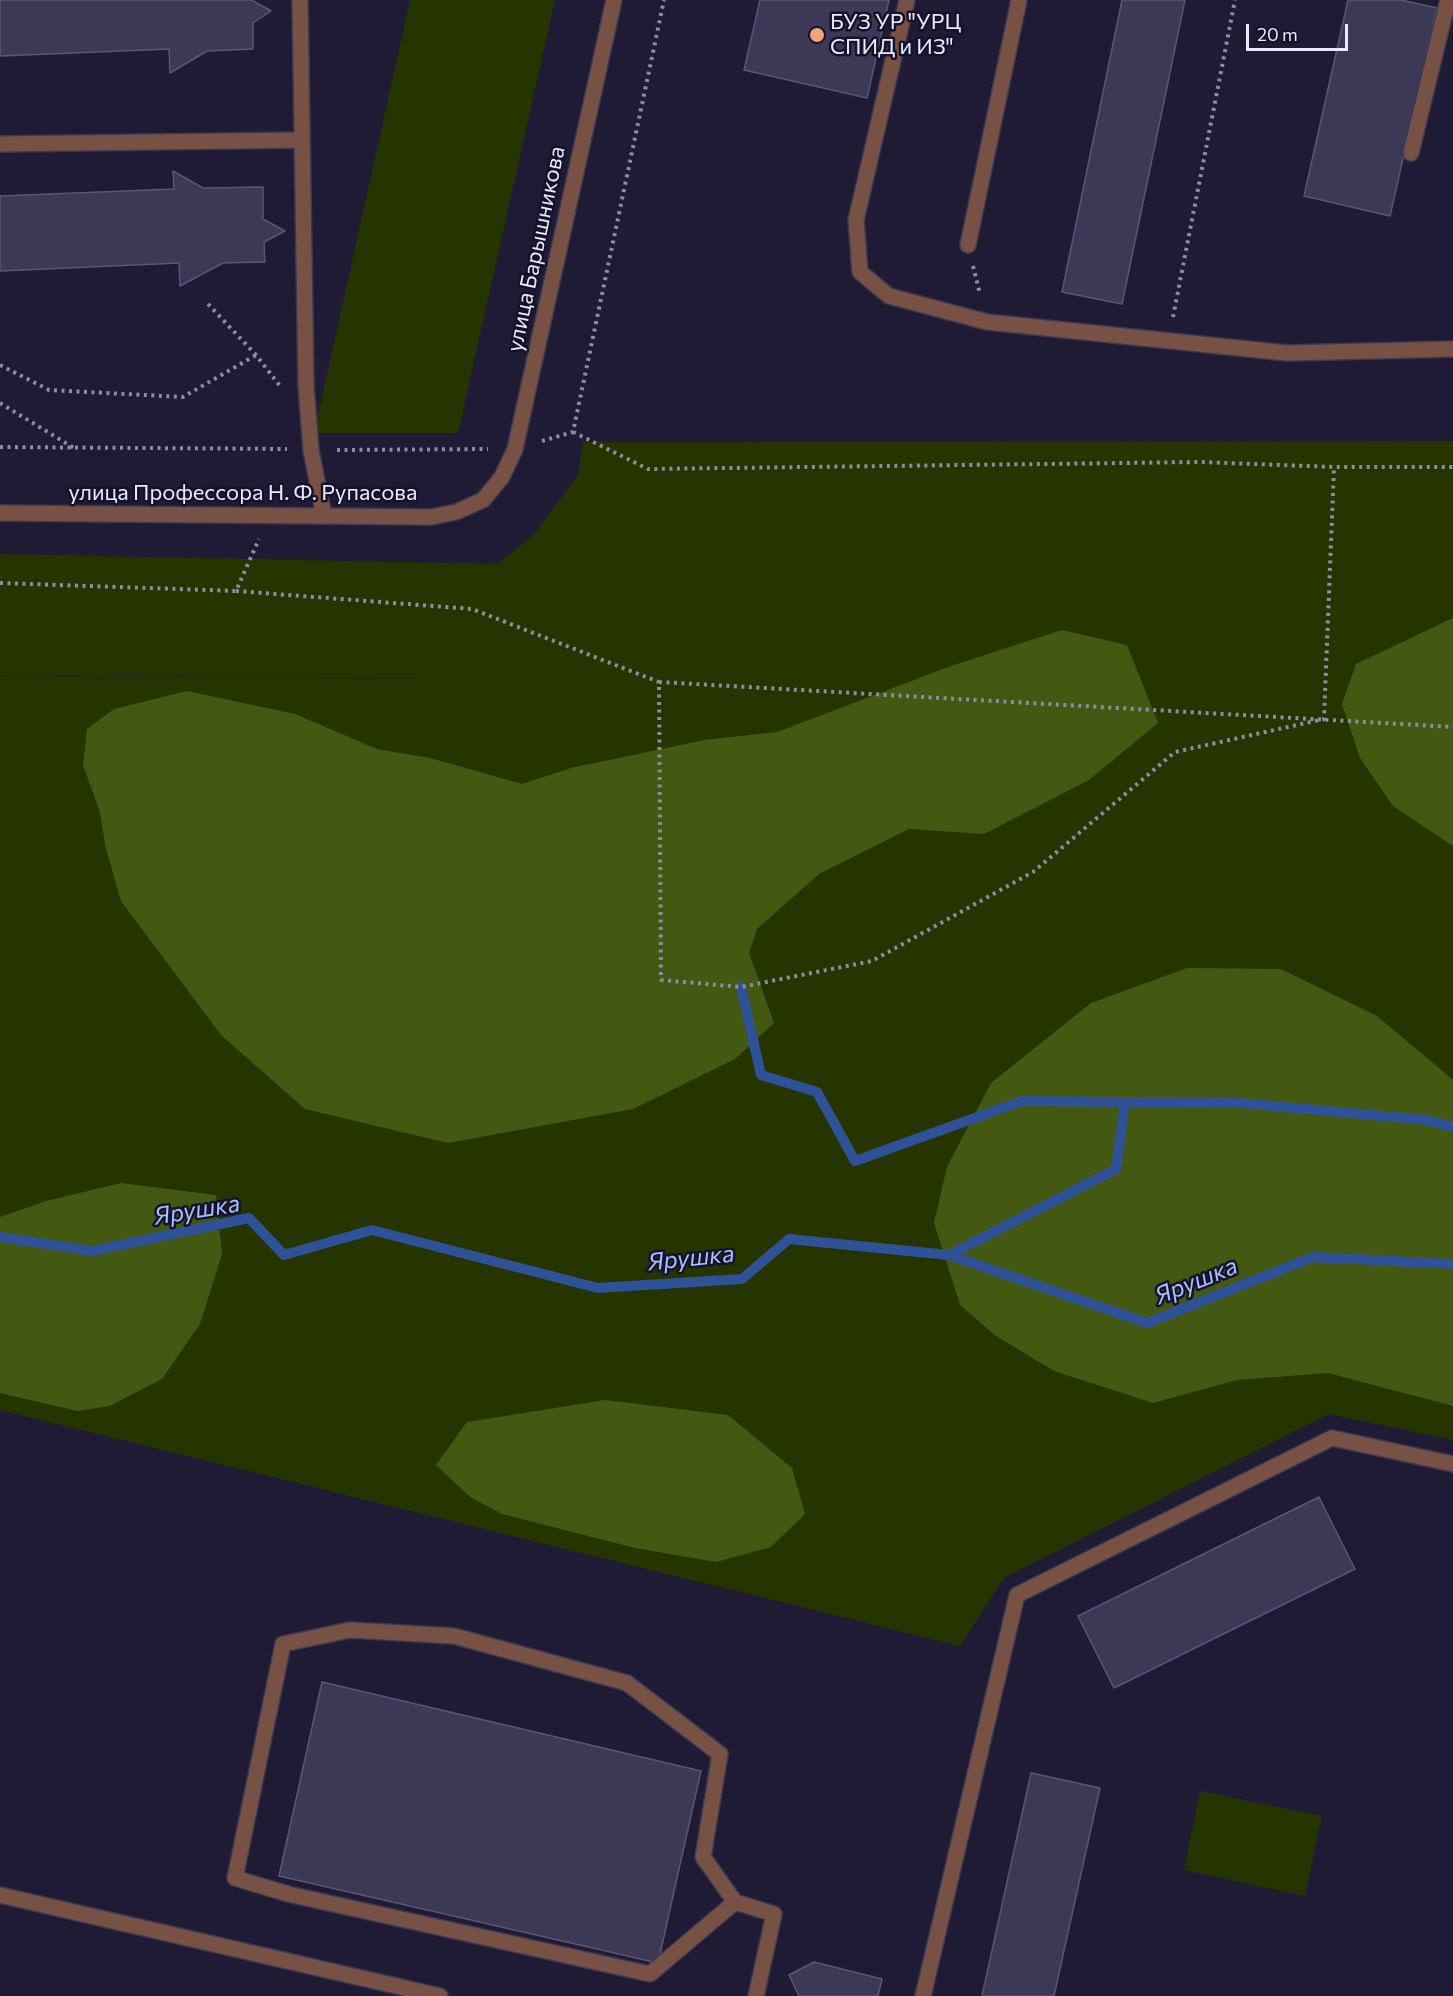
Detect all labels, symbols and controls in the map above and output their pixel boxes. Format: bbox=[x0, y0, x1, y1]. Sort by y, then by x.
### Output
place label: БУЗ УР "УРЦ СПИД и ИЗ" bbox=[830, 9, 961, 60]
scale bar bbox=[1249, 12, 1351, 50]
text: 20 m bbox=[1257, 23, 1298, 45]
marker: БУЗ УР "УРЦ СПИД и ИЗ" bbox=[808, 26, 826, 44]
street label: улица Барышникова bbox=[501, 144, 571, 354]
street label: улица Профессора Н. Ф. Рупасова bbox=[69, 480, 417, 506]
water label: Ярушка bbox=[152, 1189, 242, 1231]
water label: Ярушка bbox=[646, 1239, 736, 1277]
water label: Ярушка bbox=[1150, 1251, 1242, 1311]

